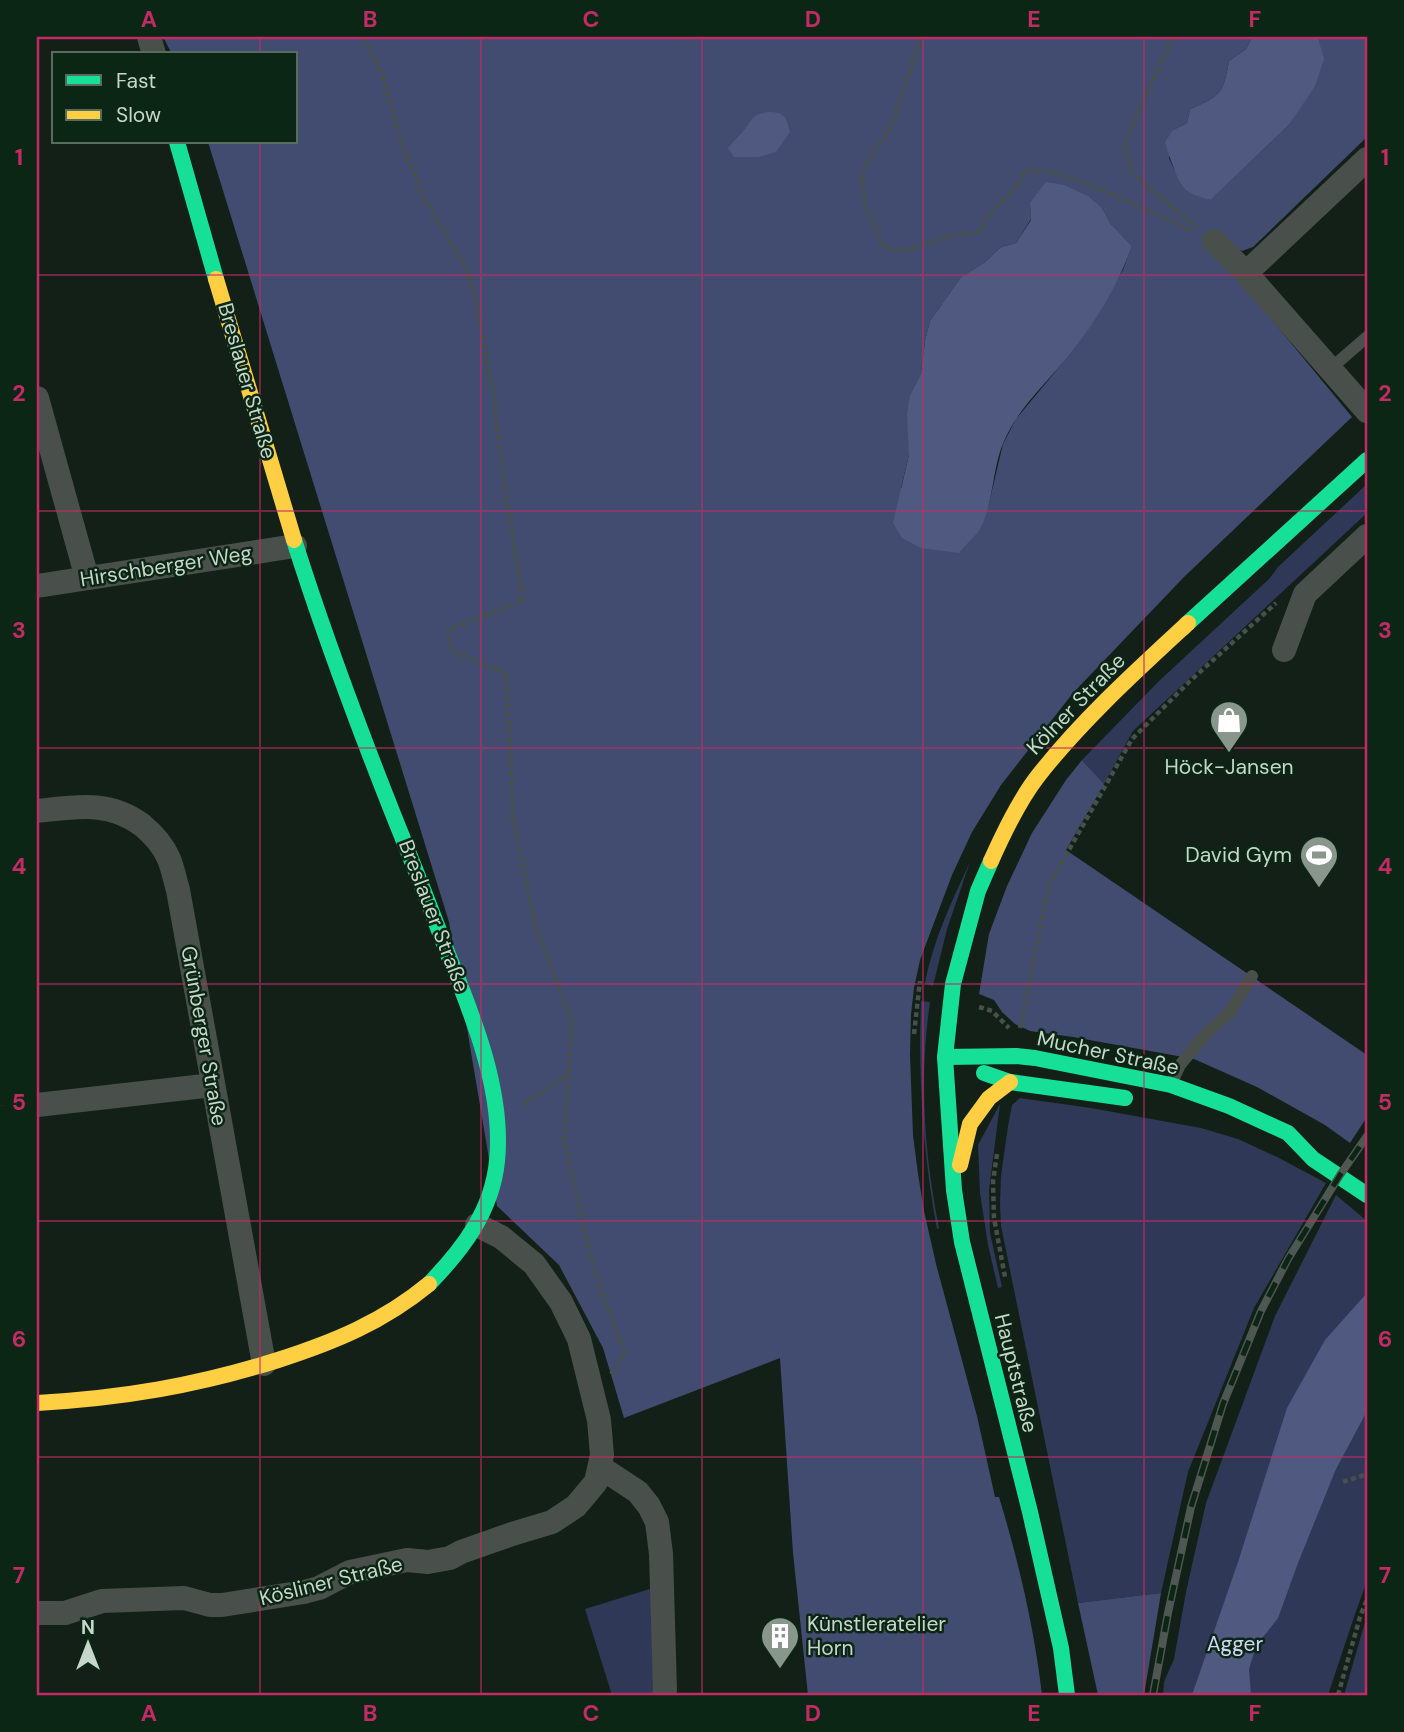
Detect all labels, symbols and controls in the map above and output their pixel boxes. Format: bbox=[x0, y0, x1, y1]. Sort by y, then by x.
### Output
text: A bbox=[141, 4, 157, 34]
text: B bbox=[363, 4, 377, 34]
text: C bbox=[583, 4, 599, 34]
text: D bbox=[805, 4, 821, 34]
text: E bbox=[1027, 4, 1041, 34]
text: F bbox=[1249, 4, 1262, 34]
legend bbox=[52, 52, 298, 144]
text: Fast bbox=[116, 67, 156, 95]
text: Slow bbox=[116, 101, 161, 129]
text: 1 bbox=[15, 142, 23, 172]
text: 1 bbox=[1381, 142, 1389, 172]
street label: Breslauer Straße bbox=[211, 300, 283, 462]
text: 2 bbox=[12, 378, 26, 408]
text: 2 bbox=[1378, 378, 1392, 408]
street label: Hirschberger Weg bbox=[78, 539, 254, 593]
text: 3 bbox=[12, 615, 26, 645]
text: 3 bbox=[1378, 615, 1392, 645]
street label: Kölner Straße bbox=[1020, 647, 1132, 761]
shop icon: Höck-Jansen bbox=[1208, 699, 1250, 754]
place label: Höck-Jansen bbox=[1164, 753, 1294, 781]
sports icon: David Gym bbox=[1298, 834, 1340, 889]
street label: Breslauer Straße bbox=[392, 836, 476, 996]
place label: David Gym bbox=[1185, 841, 1292, 869]
text: 4 bbox=[12, 851, 27, 881]
text: 4 bbox=[1378, 851, 1393, 881]
street label: Grünberger Straße bbox=[174, 944, 234, 1128]
street label: Mucher Straße bbox=[1035, 1024, 1181, 1082]
text: 5 bbox=[12, 1087, 26, 1117]
text: 5 bbox=[1378, 1087, 1392, 1117]
street label: Hauptstraße bbox=[988, 1311, 1044, 1436]
text: 6 bbox=[12, 1324, 26, 1354]
text: 6 bbox=[1378, 1324, 1392, 1354]
street label: Kösliner Straße bbox=[256, 1550, 406, 1612]
text: 7 bbox=[13, 1560, 25, 1590]
text: 7 bbox=[1379, 1560, 1391, 1590]
north arrow bbox=[52, 1610, 122, 1680]
place label: Künstleratelier Horn bbox=[807, 1610, 946, 1662]
text: N bbox=[81, 1615, 95, 1640]
building icon: Künstleratelier Horn bbox=[759, 1615, 801, 1670]
park label: Agger bbox=[1207, 1630, 1264, 1658]
text: A bbox=[141, 1698, 157, 1728]
text: B bbox=[363, 1698, 377, 1728]
text: C bbox=[583, 1698, 599, 1728]
text: D bbox=[805, 1698, 821, 1728]
text: E bbox=[1027, 1698, 1041, 1728]
text: F bbox=[1249, 1698, 1262, 1728]

